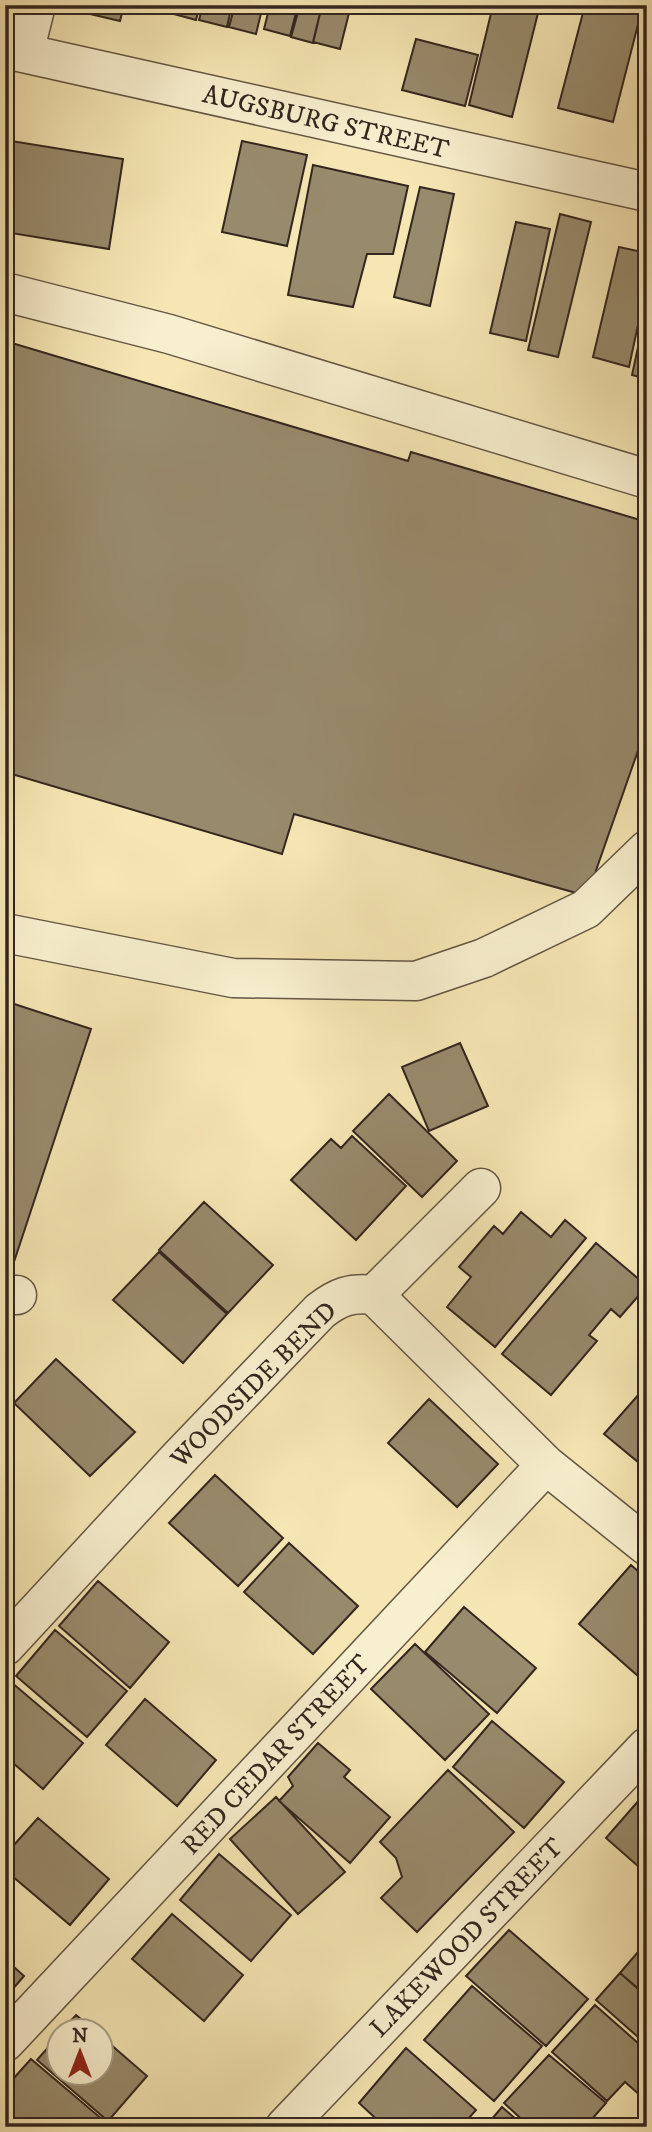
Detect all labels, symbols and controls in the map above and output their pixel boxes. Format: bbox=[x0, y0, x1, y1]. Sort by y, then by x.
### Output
street label: AUGSBURG STREET bbox=[199, 78, 452, 167]
street label: WOODSIDE BEND bbox=[163, 1295, 344, 1476]
street label: RED CEDAR STREET bbox=[175, 1648, 378, 1862]
street label: LAKEWOOD STREET bbox=[363, 1831, 571, 2045]
north arrow bbox=[46, 2016, 116, 2086]
text: N bbox=[72, 2025, 88, 2048]

